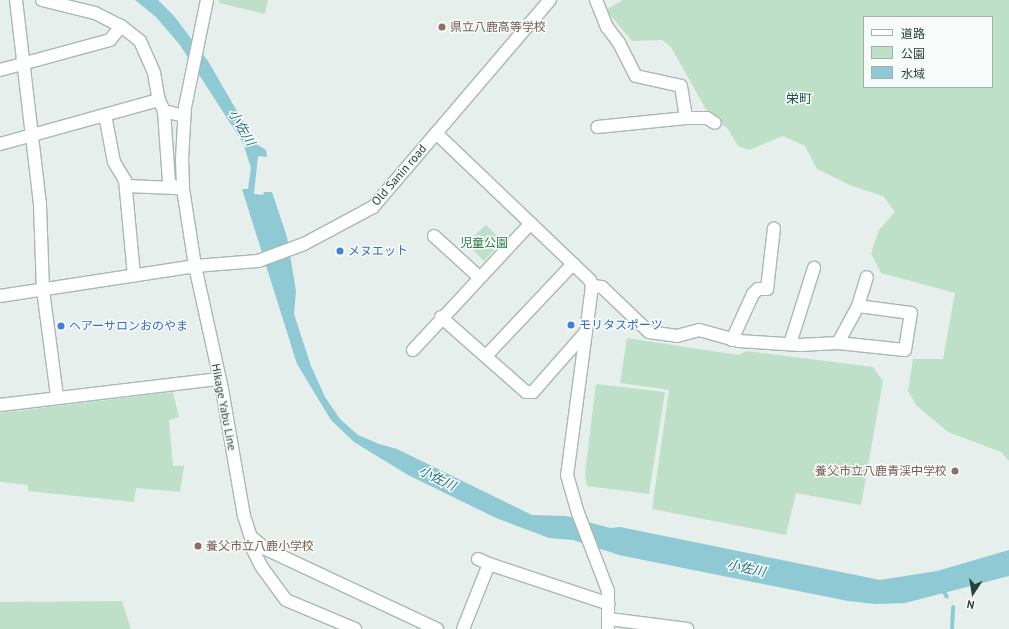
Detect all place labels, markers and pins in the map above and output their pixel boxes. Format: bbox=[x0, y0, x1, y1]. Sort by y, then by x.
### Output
place label: 県立八鹿高等学校 bbox=[450, 20, 546, 34]
marker: 県立八鹿高等学校 bbox=[437, 22, 447, 32]
place label: メヌエット bbox=[348, 244, 408, 258]
marker: メヌエット bbox=[335, 246, 345, 256]
place label: モリタスポーツ bbox=[579, 318, 663, 332]
place label: ヘアーサロンおのやま bbox=[69, 319, 188, 333]
marker: モリタスポーツ bbox=[566, 320, 576, 330]
marker: ヘアーサロンおのやま bbox=[56, 321, 66, 331]
place label: 養父市立八鹿青渓中学校 bbox=[815, 464, 947, 478]
marker: 養父市立八鹿青渓中学校 bbox=[950, 466, 960, 476]
place label: 養父市立八鹿小学校 bbox=[206, 539, 314, 553]
marker: 養父市立八鹿小学校 bbox=[193, 541, 203, 551]

